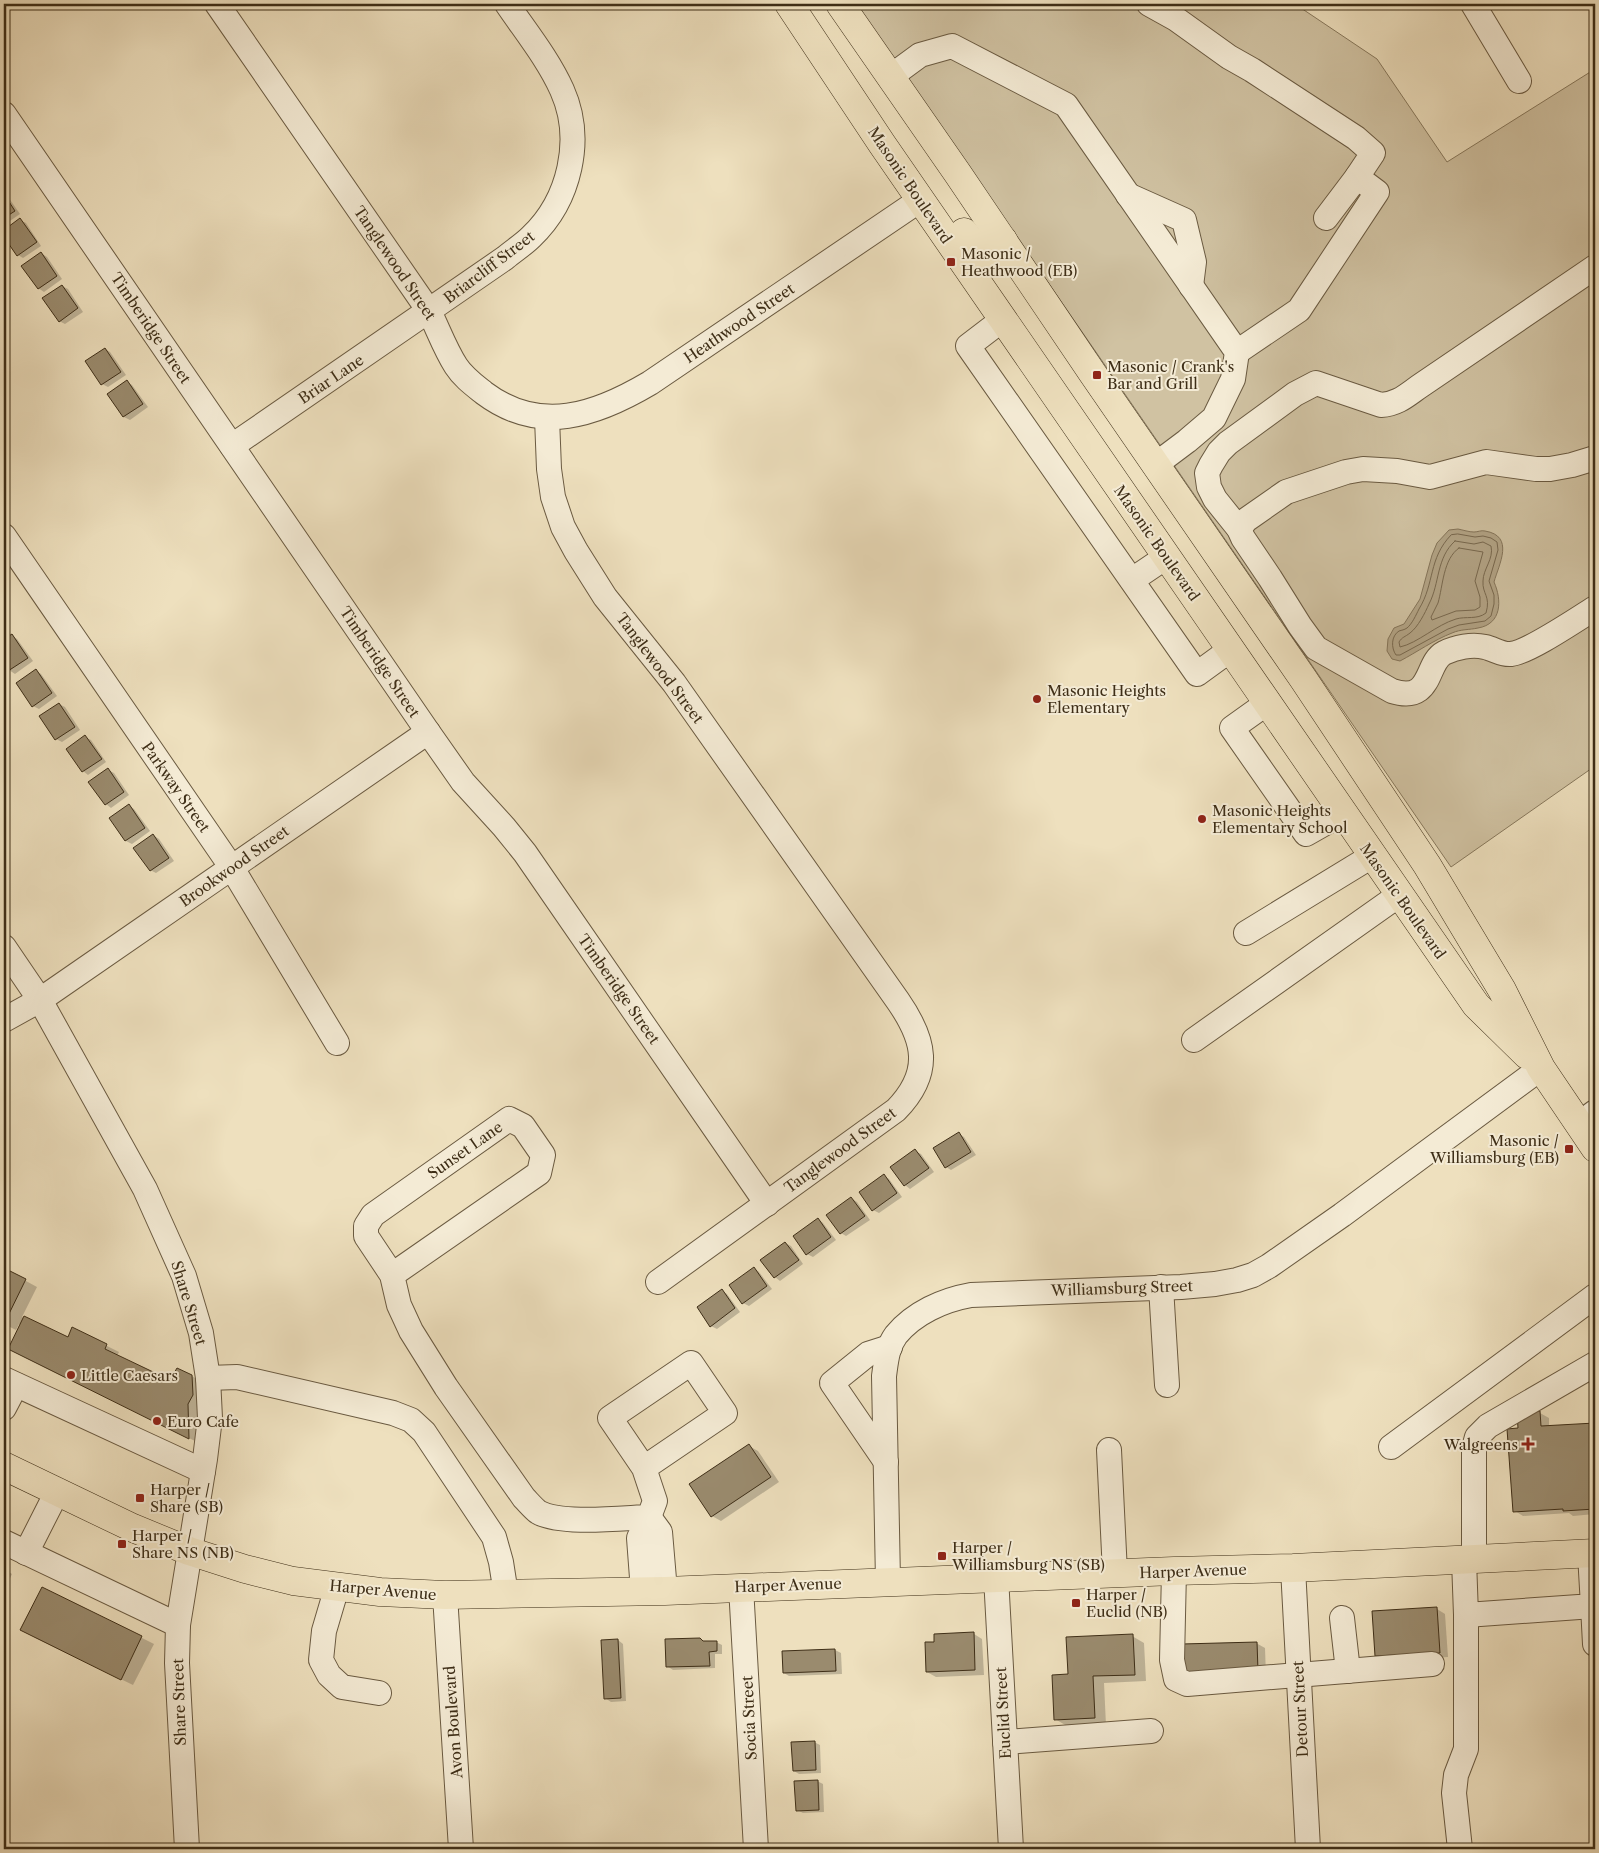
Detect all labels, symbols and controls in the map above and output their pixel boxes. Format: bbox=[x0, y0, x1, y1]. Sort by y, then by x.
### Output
street label: Masonic Boulevard bbox=[864, 123, 956, 247]
street label: Tanglewood Street bbox=[350, 202, 441, 324]
street label: Briarcliff Street bbox=[440, 226, 539, 307]
place label: Masonic / Heathwood (EB) bbox=[961, 244, 1077, 280]
marker: Masonic / Heathwood (EB) bbox=[945, 256, 957, 268]
street label: Timberidge Street bbox=[107, 269, 196, 388]
street label: Heathwood Street bbox=[680, 279, 798, 367]
street label: Briar Lane bbox=[295, 350, 367, 408]
place label: Masonic / Crank's Bar and Grill bbox=[1107, 357, 1234, 393]
marker: Masonic / Crank's Bar and Grill bbox=[1091, 369, 1103, 381]
street label: Masonic Boulevard bbox=[1110, 482, 1204, 604]
street label: Timberidge Street bbox=[336, 603, 425, 722]
street label: Tanglewood Street bbox=[612, 609, 708, 728]
place label: Masonic Heights Elementary bbox=[1047, 681, 1166, 717]
marker: Masonic Heights Elementary bbox=[1031, 693, 1043, 705]
street label: Parkway Street bbox=[138, 738, 215, 836]
place label: Masonic Heights Elementary School bbox=[1212, 801, 1348, 837]
marker: Masonic Heights Elementary School bbox=[1196, 813, 1208, 825]
street label: Brookwood Street bbox=[176, 821, 293, 911]
street label: Masonic Boulevard bbox=[1356, 840, 1450, 962]
street label: Timberidge Street bbox=[574, 930, 664, 1048]
street label: Tanglewood Street bbox=[780, 1103, 900, 1197]
street label: Sunset Lane bbox=[424, 1117, 506, 1183]
place label: Masonic / Williamsburg (EB) bbox=[1429, 1131, 1559, 1167]
marker: Masonic / Williamsburg (EB) bbox=[1563, 1143, 1575, 1155]
street label: Share Street bbox=[167, 1258, 211, 1348]
street label: Williamsburg Street bbox=[1050, 1276, 1194, 1300]
place label: Little Caesars bbox=[81, 1366, 178, 1385]
marker: Little Caesars bbox=[65, 1369, 77, 1381]
place label: Euro Cafe bbox=[167, 1412, 239, 1431]
marker: Euro Cafe bbox=[151, 1415, 163, 1427]
place label: Walgreens bbox=[1443, 1435, 1518, 1454]
marker: Walgreens bbox=[1522, 1438, 1534, 1450]
place label: Harper / Share (SB) bbox=[150, 1480, 223, 1516]
marker: Harper / Share (SB) bbox=[134, 1492, 146, 1504]
place label: Harper / Share NS (NB) bbox=[132, 1526, 234, 1562]
marker: Harper / Share NS (NB) bbox=[116, 1538, 128, 1550]
place label: Harper / Williamsburg NS (SB) bbox=[951, 1538, 1105, 1574]
marker: Harper / Williamsburg NS (SB) bbox=[936, 1550, 948, 1562]
street label: Harper Avenue bbox=[1139, 1560, 1247, 1582]
street label: Harper Avenue bbox=[734, 1574, 842, 1596]
street label: Harper Avenue bbox=[329, 1576, 437, 1604]
place label: Harper / Euclid (NB) bbox=[1086, 1585, 1167, 1621]
marker: Harper / Euclid (NB) bbox=[1070, 1597, 1082, 1609]
street label: Share Street bbox=[168, 1657, 190, 1746]
street label: Detour Street bbox=[1288, 1659, 1312, 1758]
street label: Avon Boulevard bbox=[440, 1665, 466, 1780]
street label: Euclid Street bbox=[991, 1666, 1015, 1759]
street label: Socia Street bbox=[737, 1674, 761, 1761]

